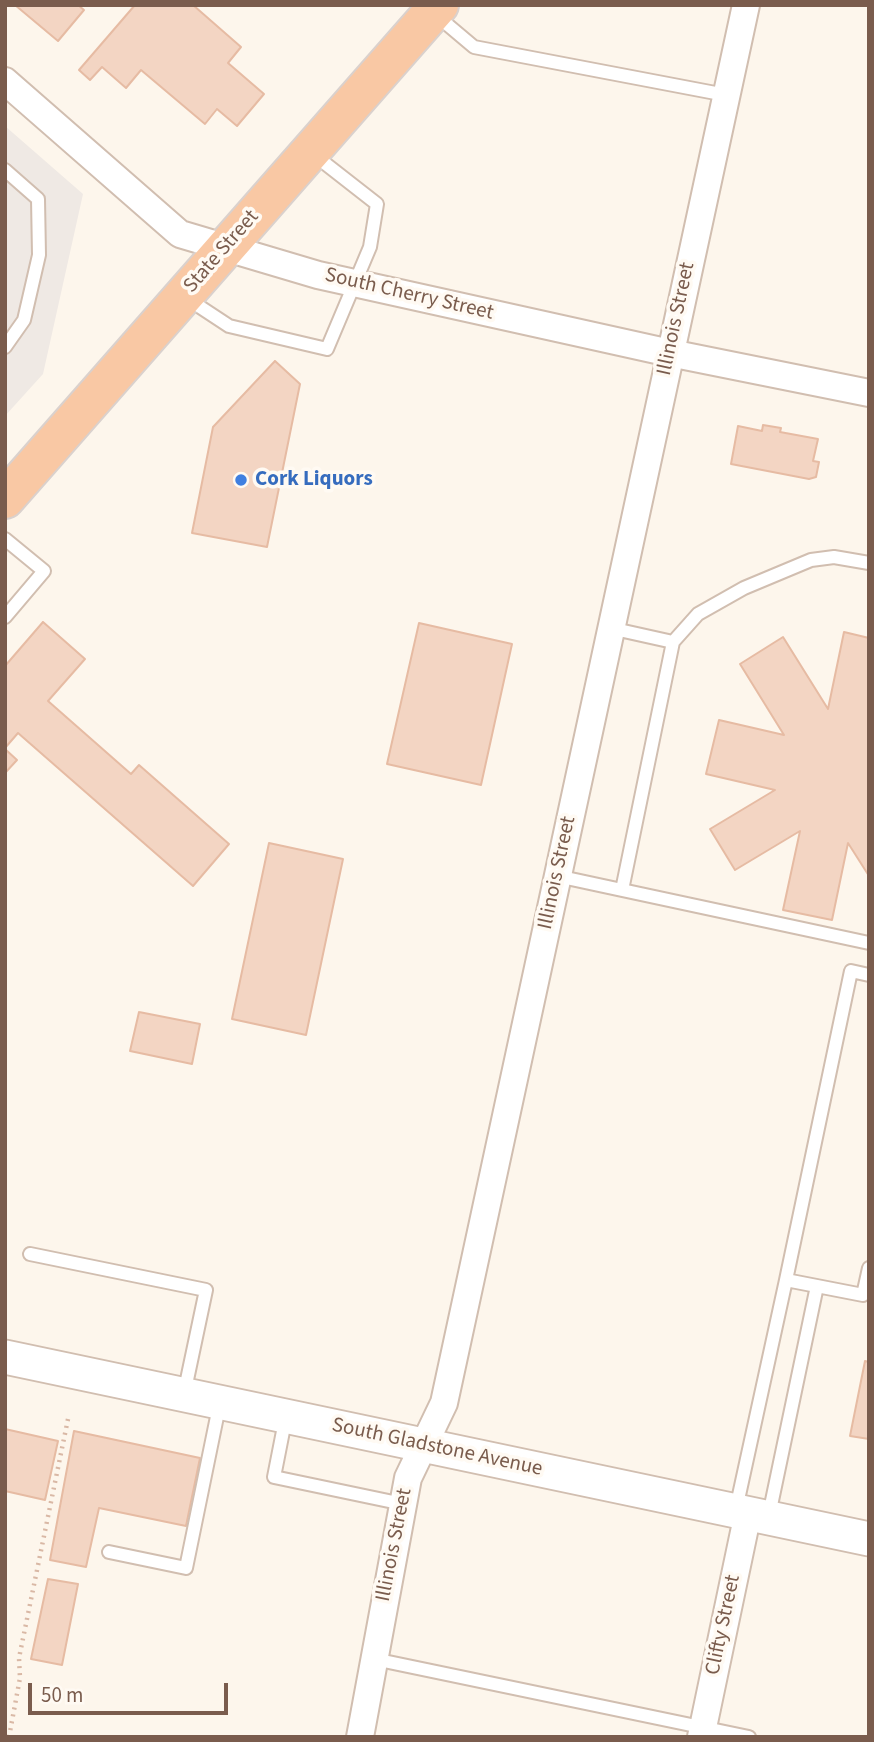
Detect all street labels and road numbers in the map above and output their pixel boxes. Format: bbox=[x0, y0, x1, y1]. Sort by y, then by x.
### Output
street label: State Street bbox=[179, 205, 265, 299]
street label: Illinois Street bbox=[653, 260, 701, 378]
street label: South Cherry Street bbox=[322, 263, 496, 327]
street label: Illinois Street bbox=[534, 814, 582, 932]
street label: South Gladstone Avenue bbox=[329, 1413, 545, 1483]
street label: Illinois Street bbox=[372, 1486, 418, 1604]
street label: Clifty Street bbox=[701, 1573, 747, 1677]

